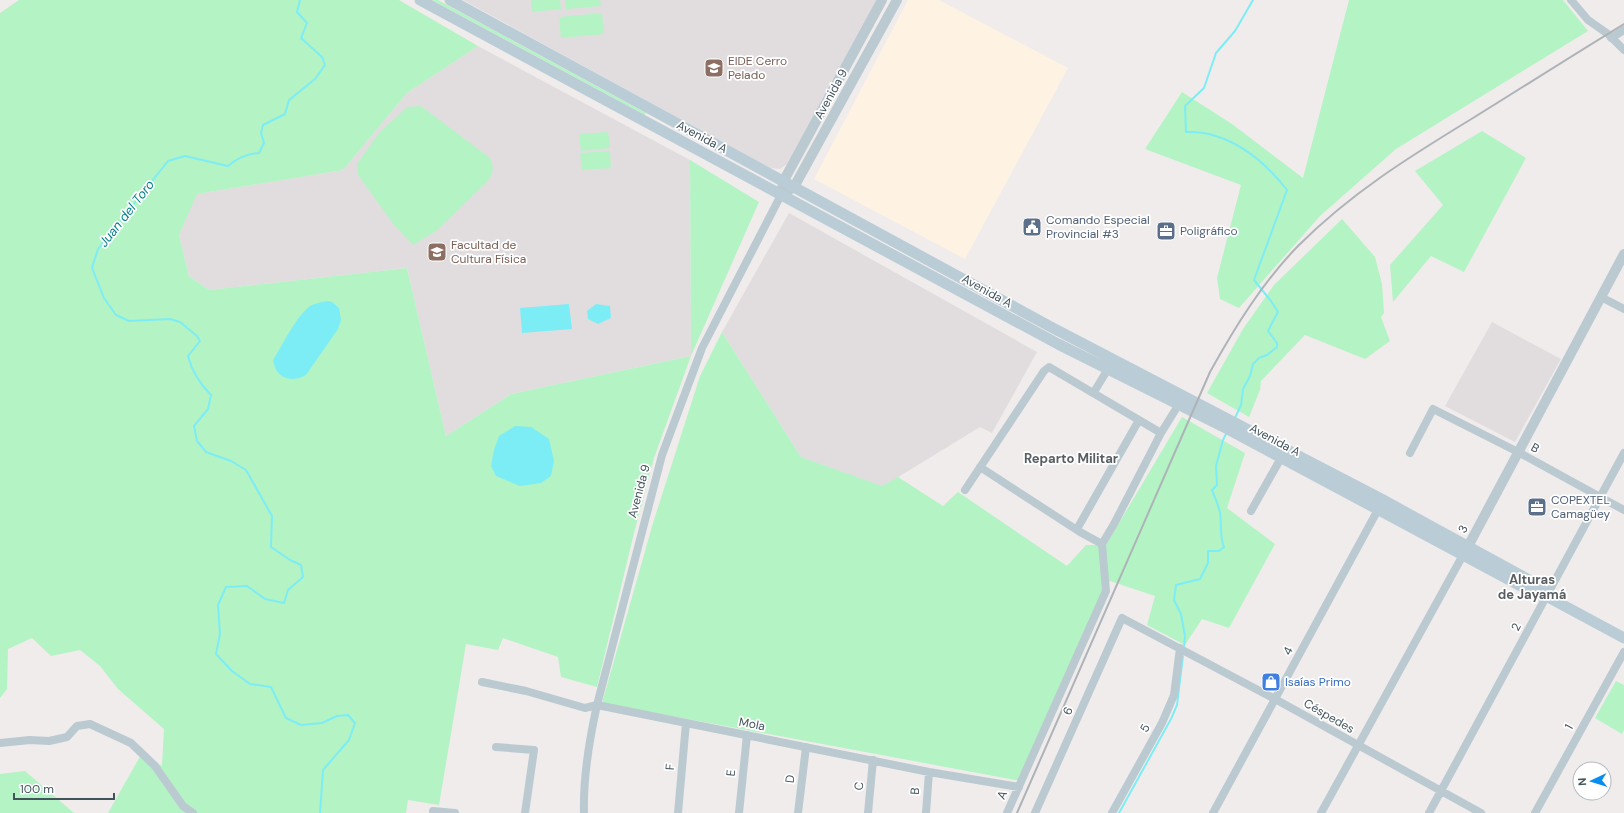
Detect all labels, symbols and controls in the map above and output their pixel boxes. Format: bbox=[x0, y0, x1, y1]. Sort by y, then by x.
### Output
place label: EIDE Cerro Pelado bbox=[728, 53, 787, 83]
school or university icon: EIDE Cerro Pelado bbox=[703, 57, 725, 79]
street label: Avenida 9 bbox=[811, 66, 851, 122]
street label: Avenida A bbox=[674, 117, 730, 157]
water label: Juan del Toro bbox=[95, 176, 158, 250]
place label: Comando Especial Provincial #3 bbox=[1046, 212, 1150, 242]
public building icon: Comando Especial Provincial #3 bbox=[1021, 216, 1043, 238]
office icon: Poligráfico bbox=[1155, 220, 1177, 242]
place label: Poligráfico bbox=[1180, 223, 1238, 239]
place label: Facultad de Cultura Física bbox=[451, 237, 526, 267]
school or university icon: Facultad de Cultura Física bbox=[426, 241, 448, 263]
street label: Avenida A bbox=[959, 271, 1015, 311]
street label: Avenida A bbox=[1247, 420, 1303, 460]
street label: B bbox=[1528, 439, 1542, 457]
district label: Reparto Militar bbox=[1024, 450, 1119, 467]
street label: Avenida 9 bbox=[624, 462, 654, 520]
place label: COPEXTEL Camagüey bbox=[1551, 492, 1611, 522]
office icon: COPEXTEL Camagüey bbox=[1526, 496, 1548, 518]
street label: 3 bbox=[1454, 522, 1472, 536]
district label: Alturas de Jayamá bbox=[1498, 571, 1566, 603]
street label: 2 bbox=[1507, 620, 1525, 634]
street label: 4 bbox=[1279, 644, 1297, 658]
shop icon: Isaías Primo bbox=[1260, 671, 1282, 693]
place label: Isaías Primo bbox=[1285, 674, 1351, 690]
street label: Céspedes bbox=[1301, 695, 1357, 737]
street label: 6 bbox=[1059, 704, 1077, 718]
street label: Mola bbox=[738, 714, 766, 734]
street label: 5 bbox=[1136, 721, 1154, 735]
street label: 1 bbox=[1561, 721, 1577, 733]
north arrow bbox=[1572, 761, 1612, 801]
street label: F bbox=[662, 763, 678, 771]
street label: E bbox=[723, 769, 739, 777]
street label: D bbox=[782, 774, 798, 784]
scale bar bbox=[14, 775, 114, 801]
text: N bbox=[1575, 777, 1589, 786]
street label: C bbox=[851, 780, 867, 791]
text: 100 m bbox=[20, 781, 54, 797]
street label: B bbox=[907, 787, 923, 795]
street label: A bbox=[993, 788, 1011, 802]

